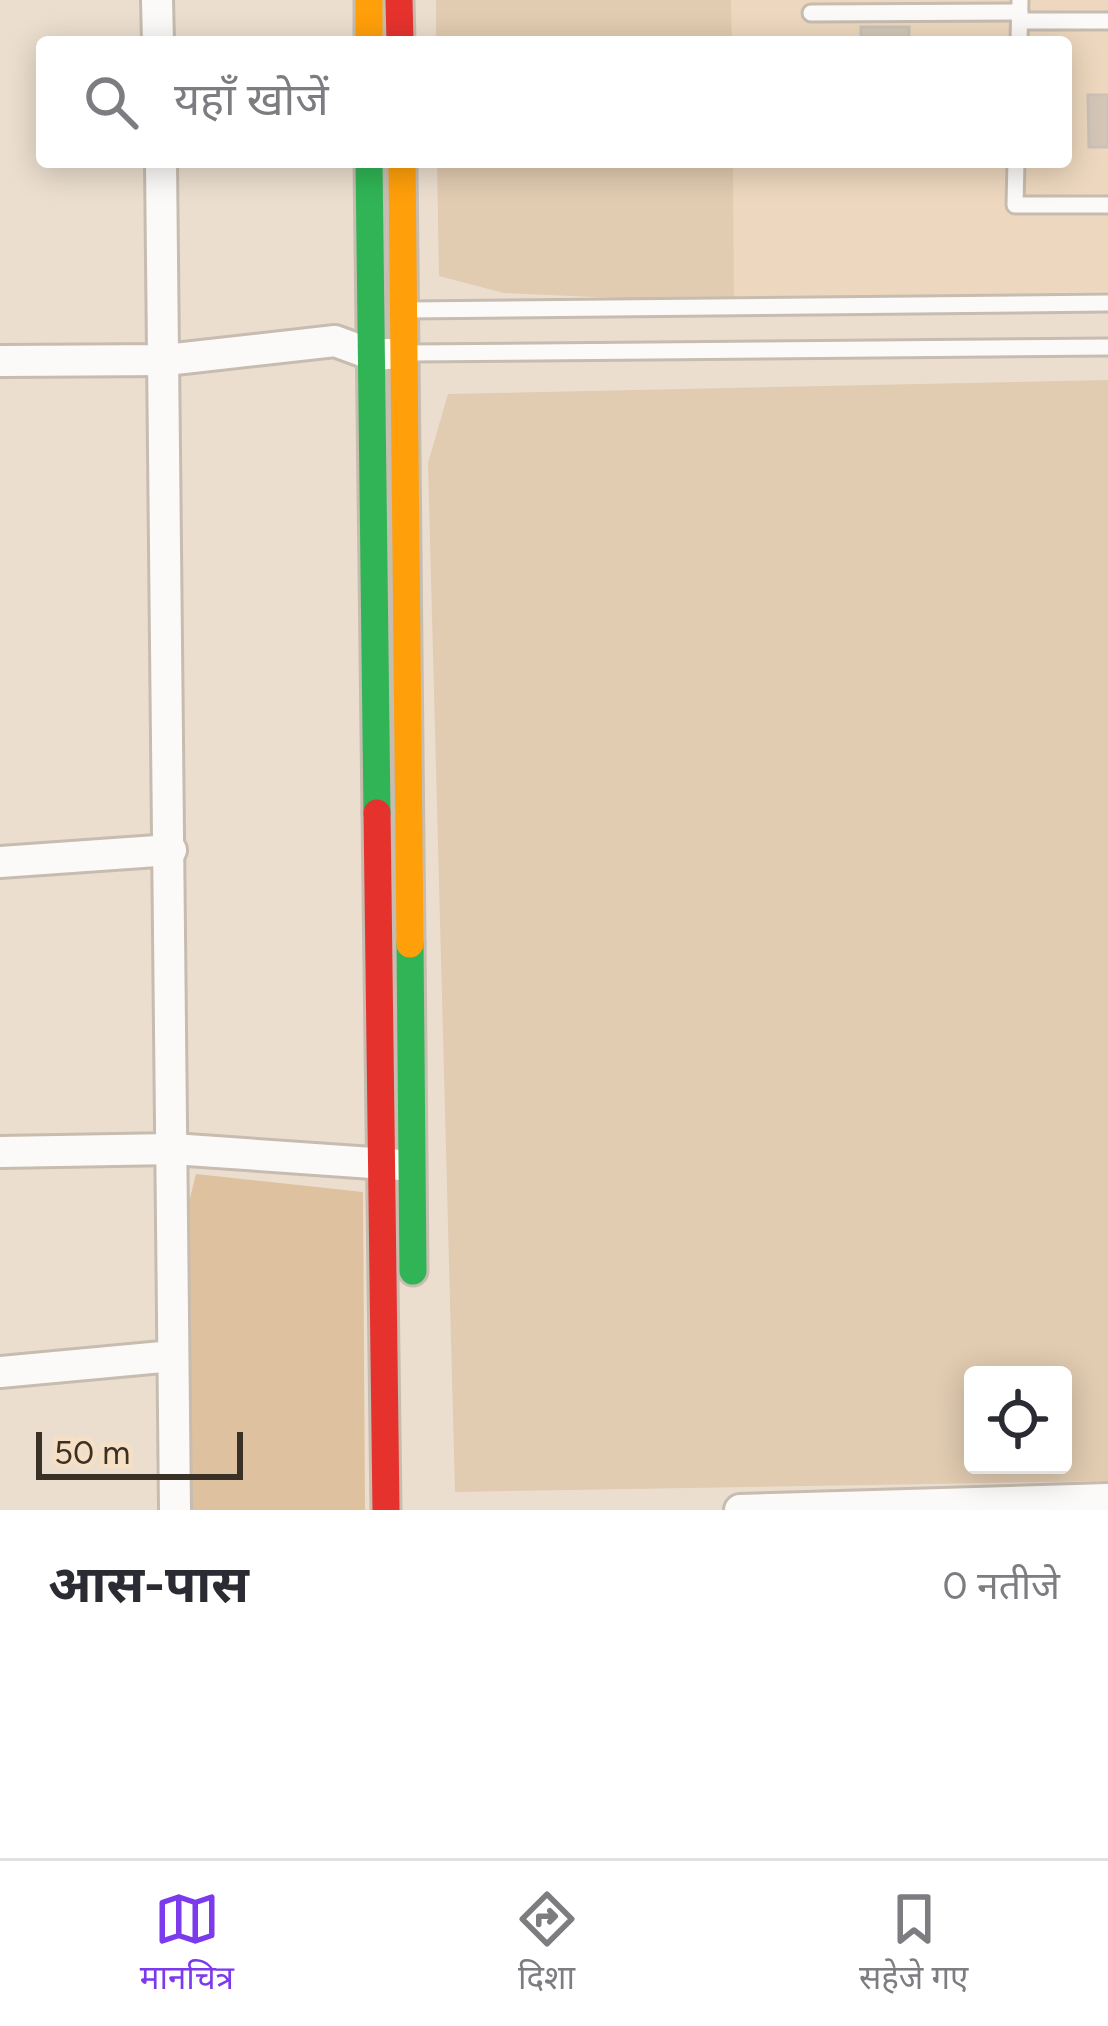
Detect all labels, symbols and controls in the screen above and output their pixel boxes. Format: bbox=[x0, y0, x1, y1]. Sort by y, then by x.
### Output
search box bbox=[36, 36, 1072, 168]
icon: search bbox=[78, 69, 144, 135]
text: यहाँ खोजें bbox=[174, 72, 329, 126]
map controls bbox=[964, 1366, 1072, 1474]
button: locate bbox=[964, 1366, 1072, 1474]
scale bar bbox=[36, 1426, 243, 1479]
text: 50 m bbox=[54, 1433, 130, 1472]
text: आस-पास bbox=[48, 1554, 249, 1615]
text: 0 नतीजे bbox=[942, 1562, 1060, 1609]
tab: मानचित्र bbox=[140, 1886, 234, 2002]
tab: दिशा bbox=[514, 1886, 580, 2002]
tab: सहेजे गए bbox=[859, 1886, 968, 2002]

